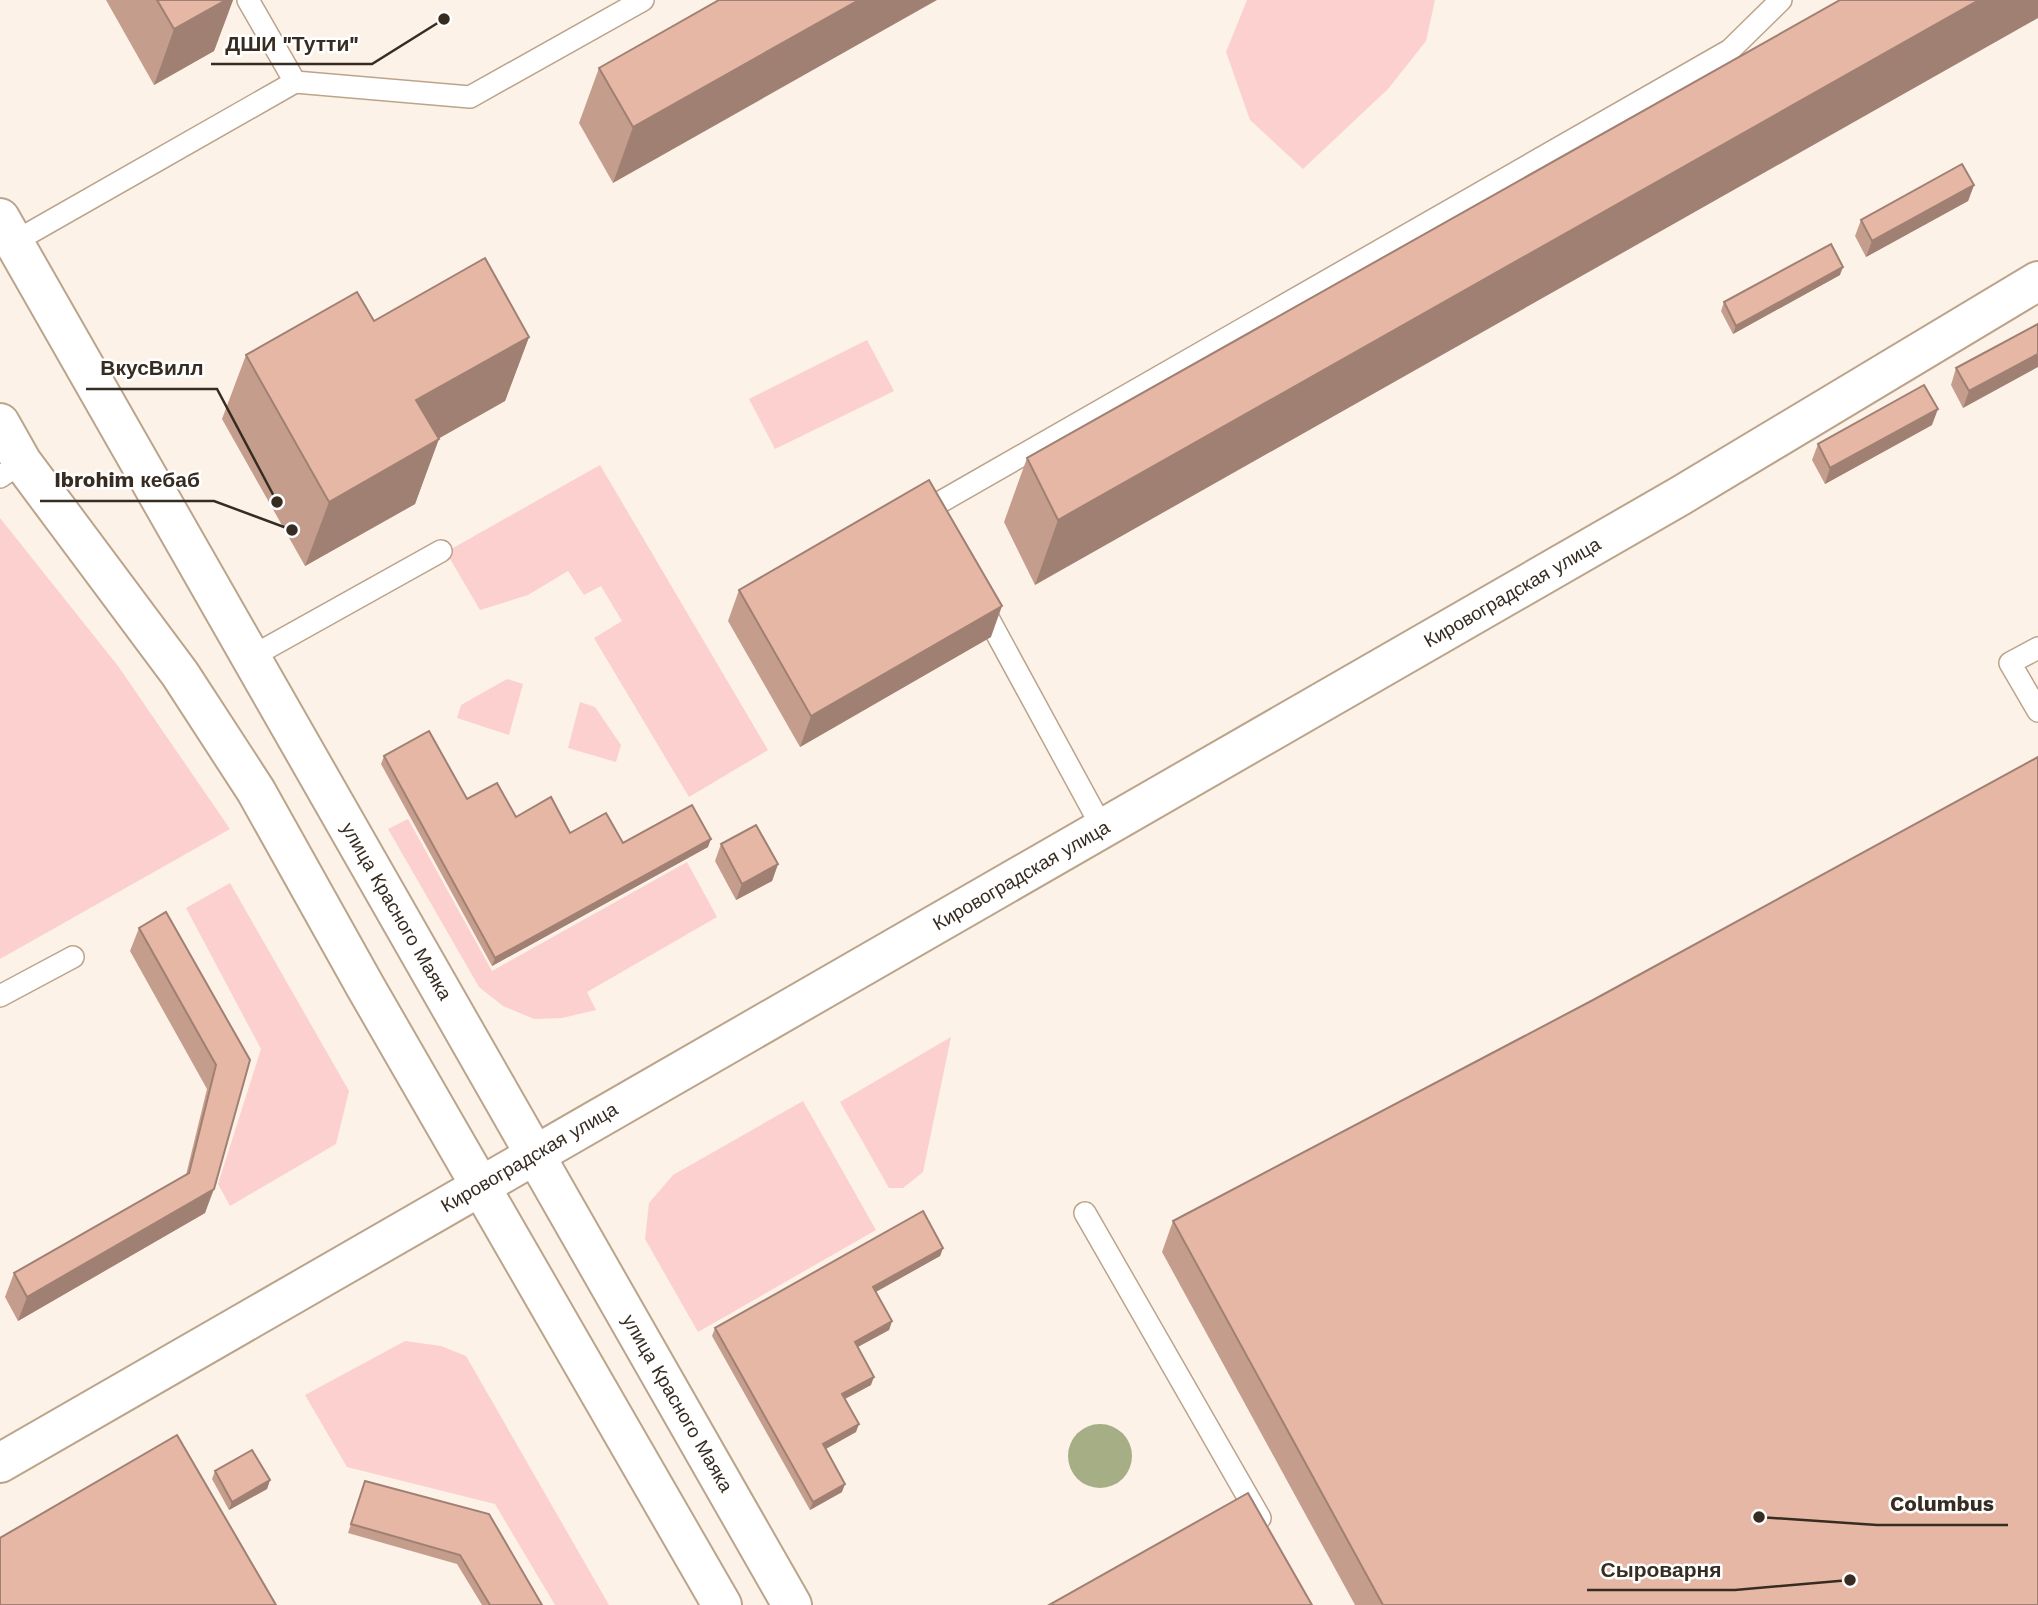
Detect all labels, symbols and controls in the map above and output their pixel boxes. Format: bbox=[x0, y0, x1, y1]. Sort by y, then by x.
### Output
callout: ДШИ "Тутти" bbox=[211, 22, 372, 64]
text: ДШИ "Тутти" bbox=[225, 31, 359, 56]
callout: ВкусВилл bbox=[86, 347, 217, 389]
text: ВкусВилл bbox=[100, 355, 204, 380]
callout: Ibrohim кебаб bbox=[40, 459, 214, 501]
text: Ibrohim кебаб bbox=[54, 467, 200, 492]
street label: Кировоградская улица bbox=[1420, 532, 1605, 652]
street label: Кировоградская улица bbox=[929, 815, 1114, 935]
street label: улица Красного Маяка bbox=[336, 818, 457, 1005]
street label: Кировоградская улица bbox=[437, 1097, 622, 1217]
street label: улица Красного Маяка bbox=[617, 1310, 738, 1497]
callout: Columbus bbox=[1877, 1483, 2008, 1525]
text: Columbus bbox=[1890, 1491, 1994, 1516]
callout: Сыроварня bbox=[1587, 1548, 1735, 1590]
text: Сыроварня bbox=[1601, 1557, 1721, 1582]

